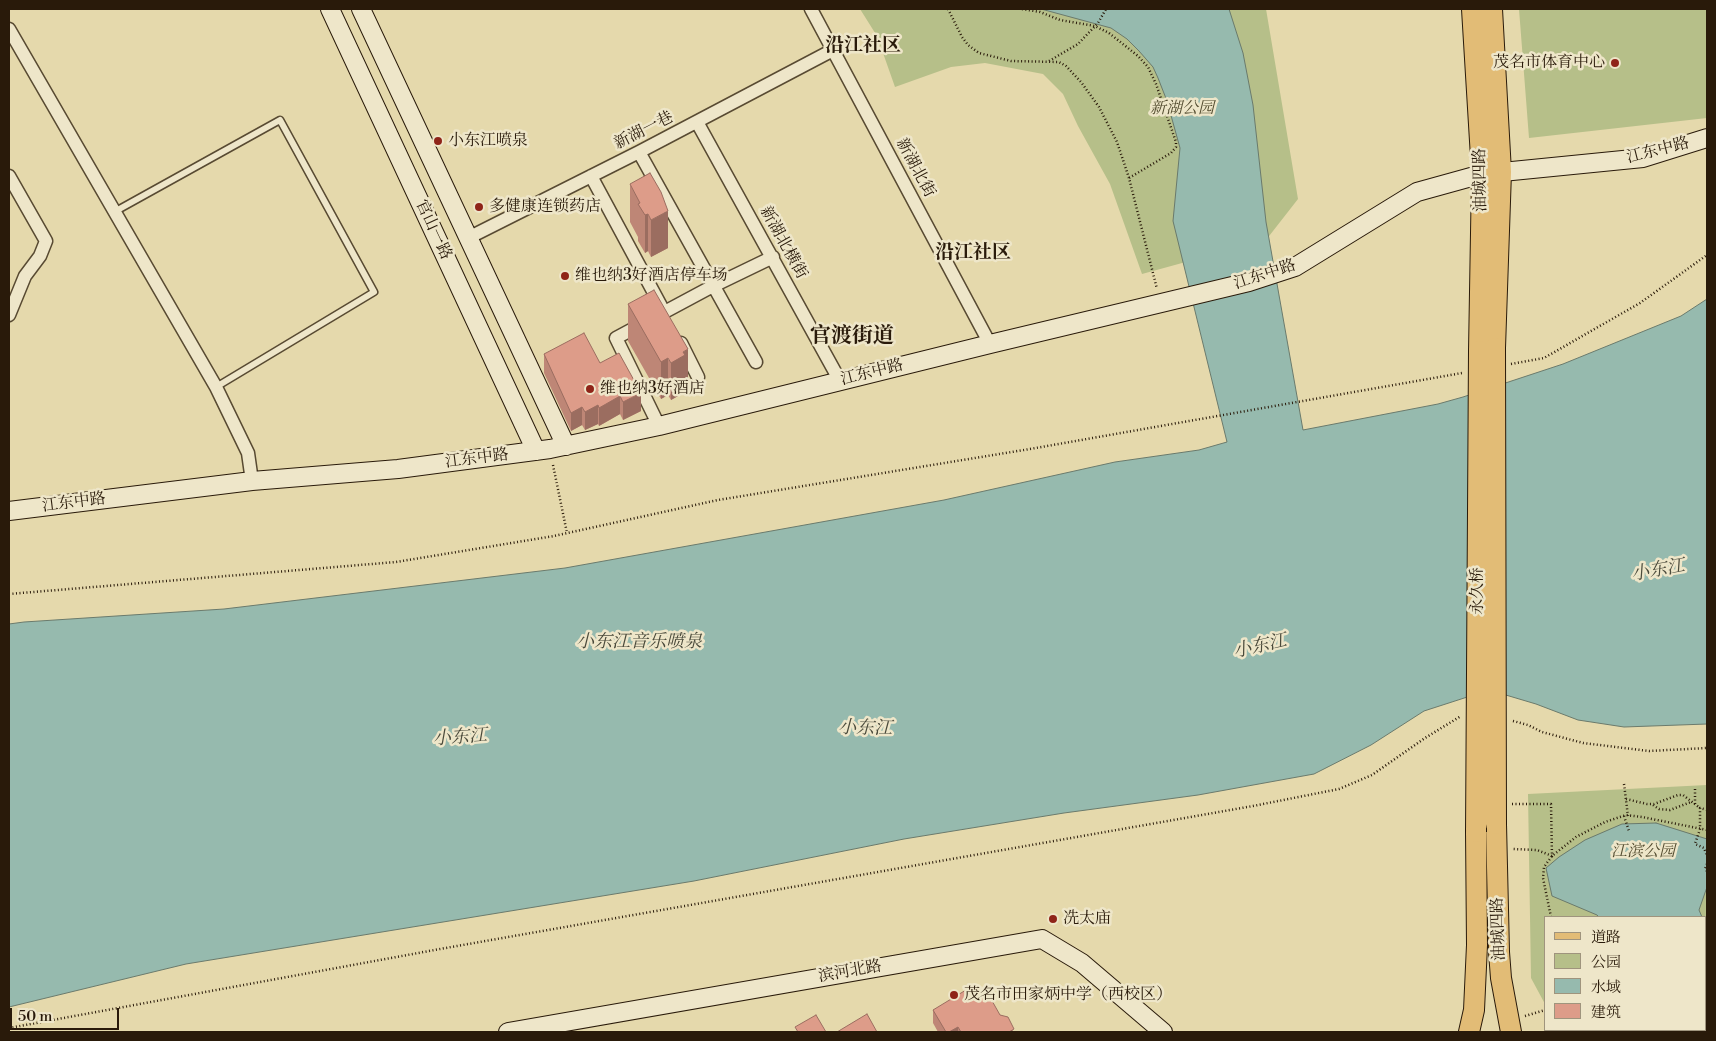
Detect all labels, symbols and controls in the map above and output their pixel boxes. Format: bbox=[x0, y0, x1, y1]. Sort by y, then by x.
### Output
district label: 沿江社区 bbox=[825, 35, 901, 57]
place label: 茂名市体育中心 bbox=[1493, 53, 1605, 73]
marker: 茂名市体育中心 bbox=[1609, 57, 1621, 69]
park label: 新湖公园 bbox=[1150, 99, 1214, 119]
street label: 新湖一巷 bbox=[611, 108, 677, 154]
place label: 小东江喷泉 bbox=[448, 131, 528, 151]
street label: 江东中路 bbox=[1625, 134, 1691, 168]
marker: 小东江喷泉 bbox=[432, 135, 444, 147]
street label: 新湖北街 bbox=[892, 135, 938, 201]
street label: 油城四路 bbox=[1471, 148, 1491, 212]
street label: 官山一路 bbox=[411, 197, 455, 263]
place label: 多健康连锁药店 bbox=[489, 197, 601, 217]
marker: 多健康连锁药店 bbox=[473, 201, 485, 213]
street label: 新湖北横街 bbox=[755, 203, 811, 283]
district label: 沿江社区 bbox=[935, 242, 1011, 264]
street label: 江东中路 bbox=[1232, 256, 1298, 294]
place label: 维也纳3好酒店停车场 bbox=[575, 266, 728, 286]
marker: 维也纳3好酒店停车场 bbox=[559, 270, 571, 282]
district label: 官渡街道 bbox=[810, 324, 894, 350]
street label: 江东中路 bbox=[839, 356, 905, 390]
place label: 维也纳3好酒店 bbox=[600, 379, 705, 399]
marker: 维也纳3好酒店 bbox=[584, 383, 596, 395]
street label: 江东中路 bbox=[444, 446, 510, 472]
street label: 江东中路 bbox=[41, 490, 107, 516]
water label: 小东江 bbox=[1630, 556, 1686, 586]
street label: 永久桥 bbox=[1468, 567, 1488, 615]
water label: 小东江 bbox=[1231, 630, 1289, 664]
water label: 小东江音乐喷泉 bbox=[576, 632, 702, 654]
water label: 小东江 bbox=[838, 718, 892, 740]
water label: 小东江 bbox=[432, 725, 488, 751]
park label: 江滨公园 bbox=[1611, 842, 1675, 862]
street label: 油城四路 bbox=[1488, 897, 1510, 961]
place label: 冼太庙 bbox=[1063, 909, 1111, 929]
marker: 冼太庙 bbox=[1047, 913, 1059, 925]
legend bbox=[1544, 916, 1706, 1031]
text: 道路 bbox=[1591, 928, 1621, 947]
text: 公园 bbox=[1591, 953, 1621, 972]
street label: 滨河北路 bbox=[817, 957, 883, 987]
text: 水域 bbox=[1591, 978, 1621, 997]
place label: 茂名市田家炳中学（西校区） bbox=[964, 985, 1172, 1005]
marker: 茂名市田家炳中学（西校区） bbox=[948, 989, 960, 1001]
scale bar bbox=[12, 998, 121, 1030]
text: 建筑 bbox=[1591, 1003, 1621, 1022]
text: 50 m bbox=[18, 1007, 52, 1026]

